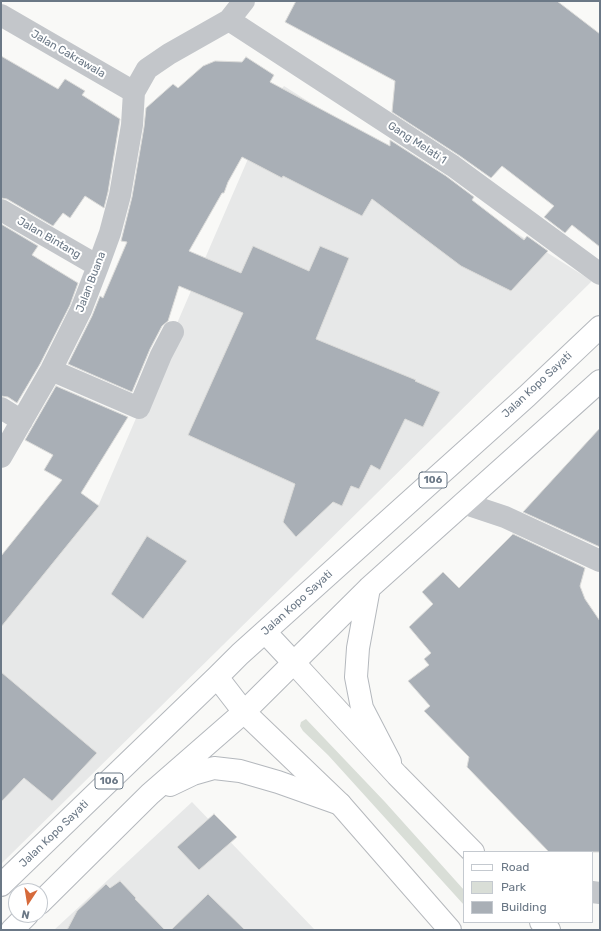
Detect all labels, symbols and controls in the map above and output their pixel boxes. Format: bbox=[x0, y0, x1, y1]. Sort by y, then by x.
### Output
street label: Jalan Cakrawala bbox=[28, 27, 108, 81]
street label: Gang Melati 1 bbox=[385, 119, 449, 167]
street label: Jalan Bintang bbox=[15, 214, 83, 262]
street label: Jalan Buana bbox=[73, 250, 109, 314]
street label: Jalan Kopo Sayati bbox=[499, 349, 575, 421]
road number: 106 bbox=[419, 472, 447, 488]
street label: Jalan Kopo Sayati bbox=[259, 568, 335, 638]
road number: 106 bbox=[95, 773, 123, 789]
street label: Jalan Kopo Sayati bbox=[17, 798, 91, 870]
legend bbox=[463, 851, 593, 923]
text: Road bbox=[501, 860, 529, 874]
text: Park bbox=[501, 880, 526, 894]
north arrow bbox=[8, 883, 48, 923]
text: Building bbox=[501, 900, 547, 914]
text: N bbox=[20, 907, 31, 921]

